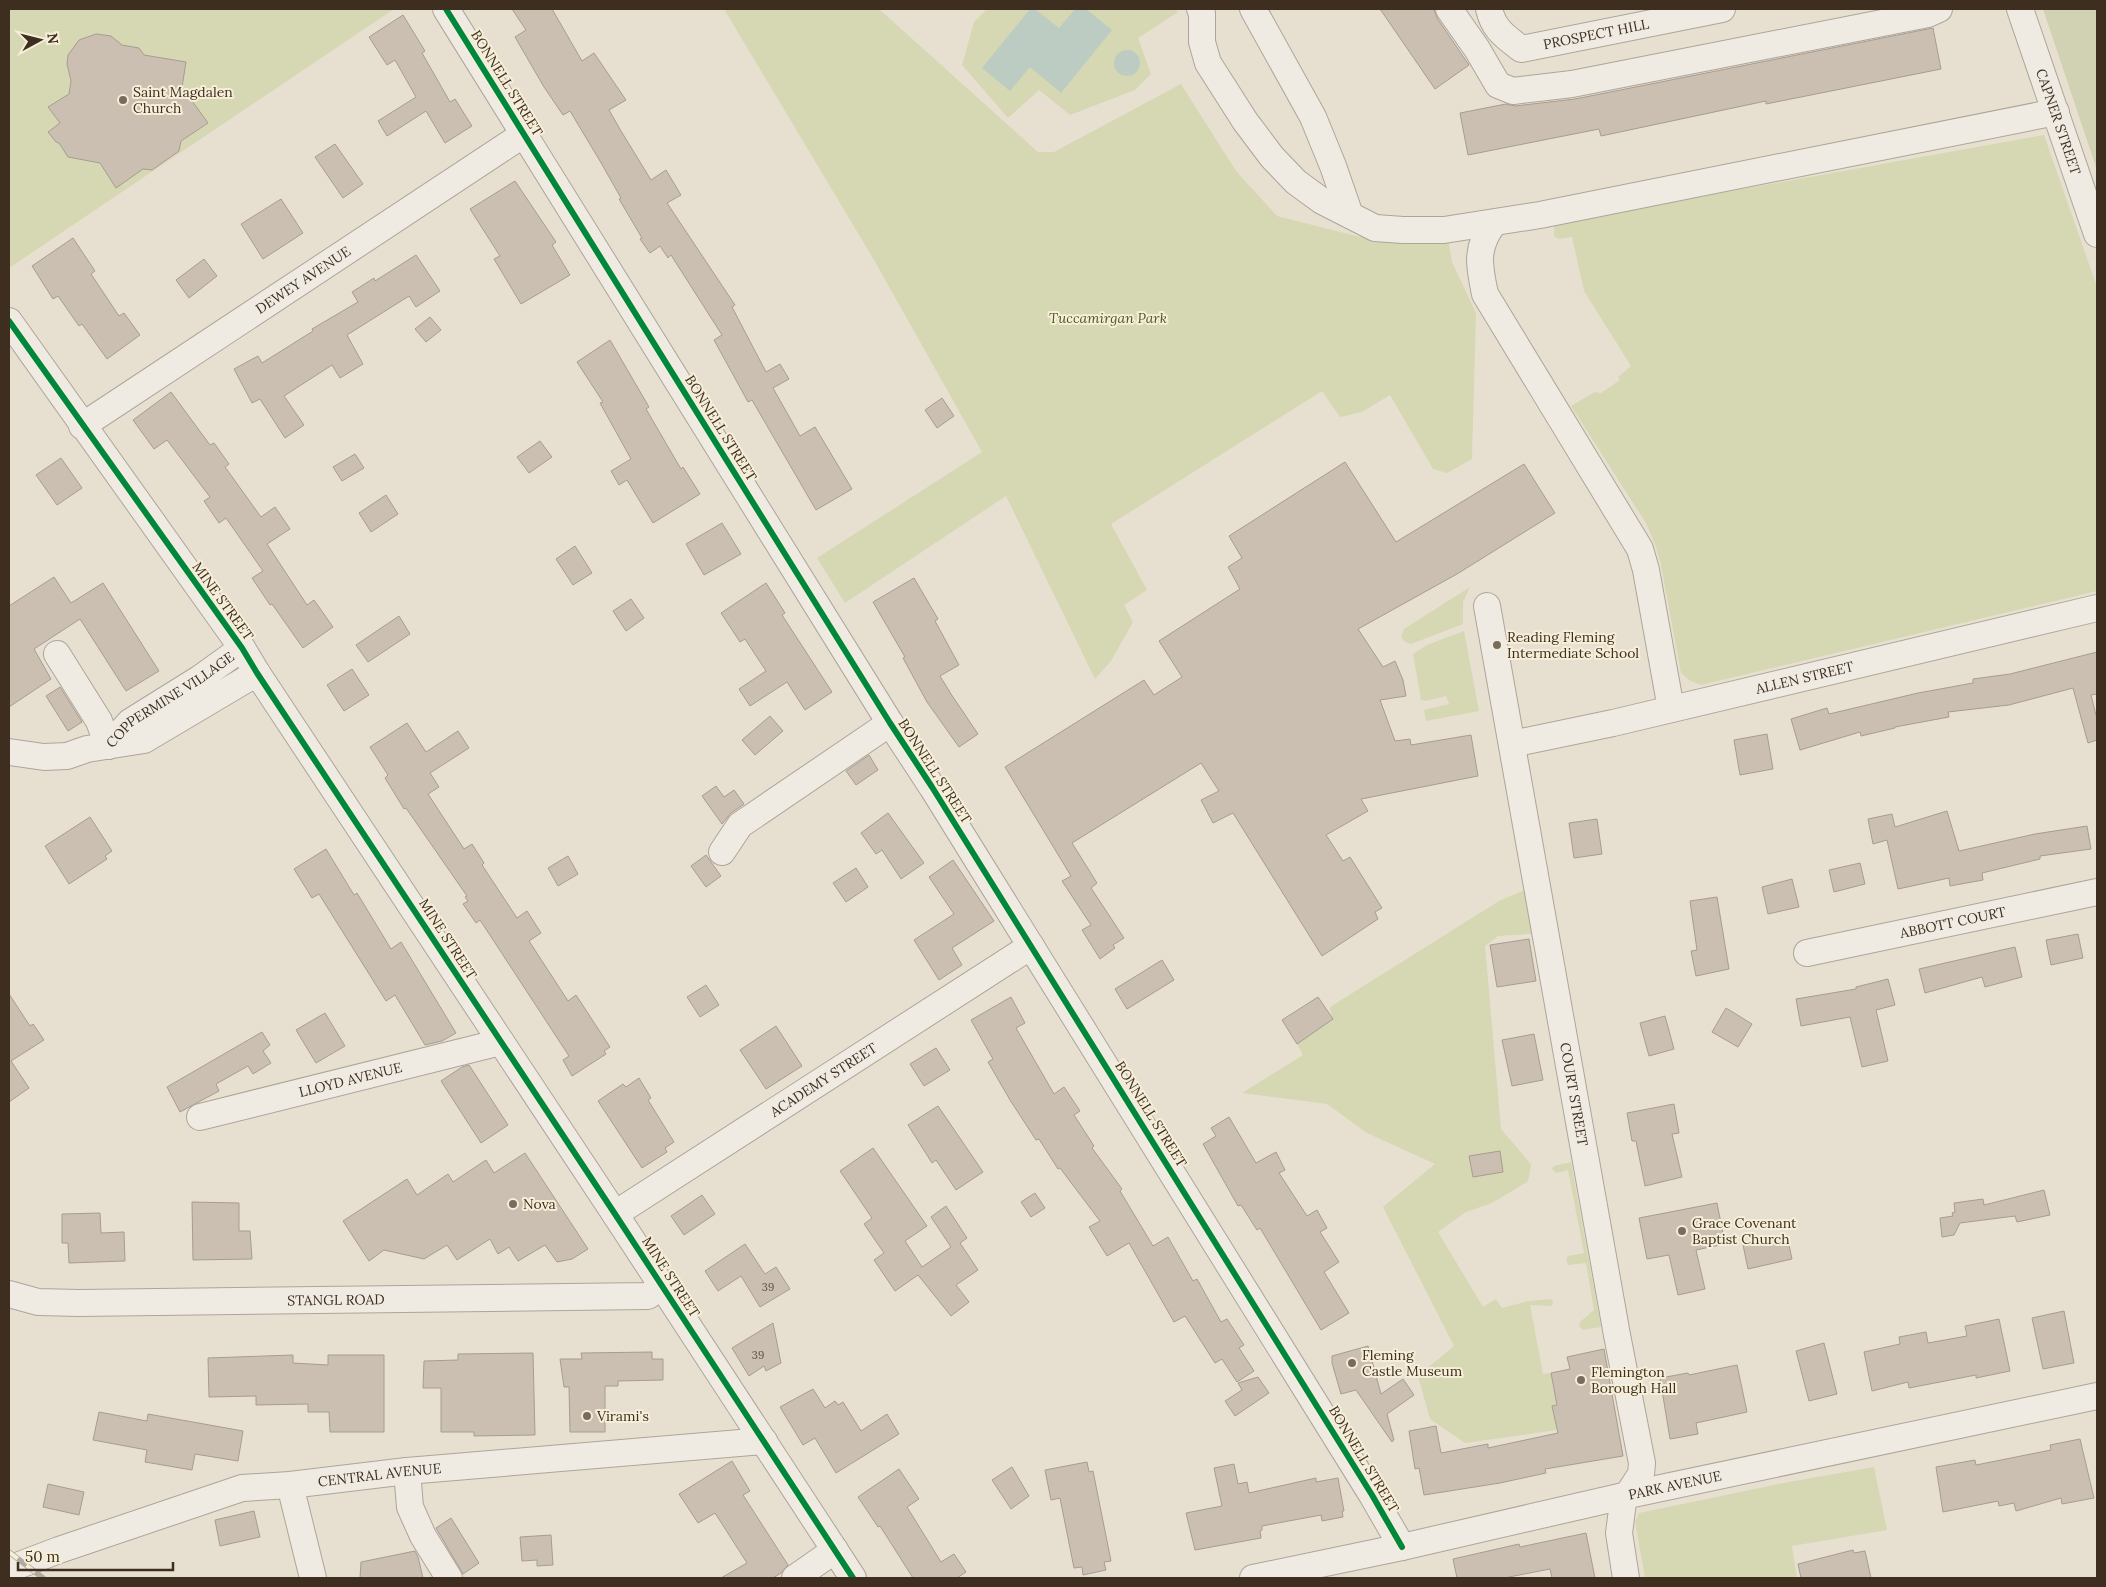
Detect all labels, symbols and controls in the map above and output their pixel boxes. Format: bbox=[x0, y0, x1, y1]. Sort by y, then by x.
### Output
north arrow bbox=[15, 15, 65, 65]
street label: PROSPECT HILL bbox=[1541, 15, 1651, 53]
street label: BONNELL STREET bbox=[467, 27, 547, 139]
text: N bbox=[43, 32, 63, 45]
street label: CAPNER STREET bbox=[2032, 66, 2085, 177]
place label: Saint Magdalen Church bbox=[133, 83, 233, 117]
marker: Saint Magdalen Church bbox=[117, 94, 129, 106]
street label: DEWEY AVENUE bbox=[252, 242, 354, 318]
park label: Tuccamirgan Park bbox=[1049, 309, 1167, 327]
street label: BONNELL STREET bbox=[681, 372, 761, 484]
street label: MINE STREET bbox=[188, 558, 258, 644]
place label: Reading Fleming Intermediate School bbox=[1507, 628, 1639, 662]
marker: Reading Fleming Intermediate School bbox=[1491, 639, 1503, 651]
street label: COPPERMINE VILLAGE bbox=[102, 647, 238, 751]
street label: ALLEN STREET bbox=[1753, 657, 1855, 698]
street label: BONNELL STREET bbox=[894, 715, 976, 827]
street label: MINE STREET bbox=[415, 895, 481, 983]
street label: ABBOTT COURT bbox=[1897, 902, 2007, 942]
street label: ACADEMY STREET bbox=[766, 1039, 880, 1121]
street label: COURT STREET bbox=[1556, 1041, 1592, 1148]
street label: LLOYD AVENUE bbox=[297, 1058, 404, 1101]
street label: BONNELL STREET bbox=[1111, 1058, 1191, 1170]
place label: Nova bbox=[523, 1195, 556, 1213]
marker: Nova bbox=[507, 1198, 519, 1210]
place label: Grace Covenant Baptist Church bbox=[1692, 1214, 1797, 1248]
marker: Grace Covenant Baptist Church bbox=[1676, 1225, 1688, 1237]
street label: MINE STREET bbox=[638, 1233, 704, 1321]
house number: 39 bbox=[762, 1280, 774, 1294]
street label: STANGL ROAD bbox=[287, 1290, 385, 1309]
place label: Fleming Castle Museum bbox=[1362, 1346, 1463, 1380]
house number: 39 bbox=[752, 1348, 764, 1362]
marker: Fleming Castle Museum bbox=[1346, 1357, 1358, 1369]
place label: Flemington Borough Hall bbox=[1591, 1363, 1676, 1397]
marker: Flemington Borough Hall bbox=[1575, 1374, 1587, 1386]
street label: BONNELL STREET bbox=[1325, 1402, 1403, 1516]
place label: Virami's bbox=[596, 1407, 649, 1425]
marker: Virami's bbox=[581, 1410, 593, 1422]
street label: CENTRAL AVENUE bbox=[317, 1459, 442, 1491]
street label: PARK AVENUE bbox=[1627, 1466, 1723, 1504]
scale bar bbox=[18, 1540, 172, 1572]
text: 50 m bbox=[25, 1547, 60, 1566]

